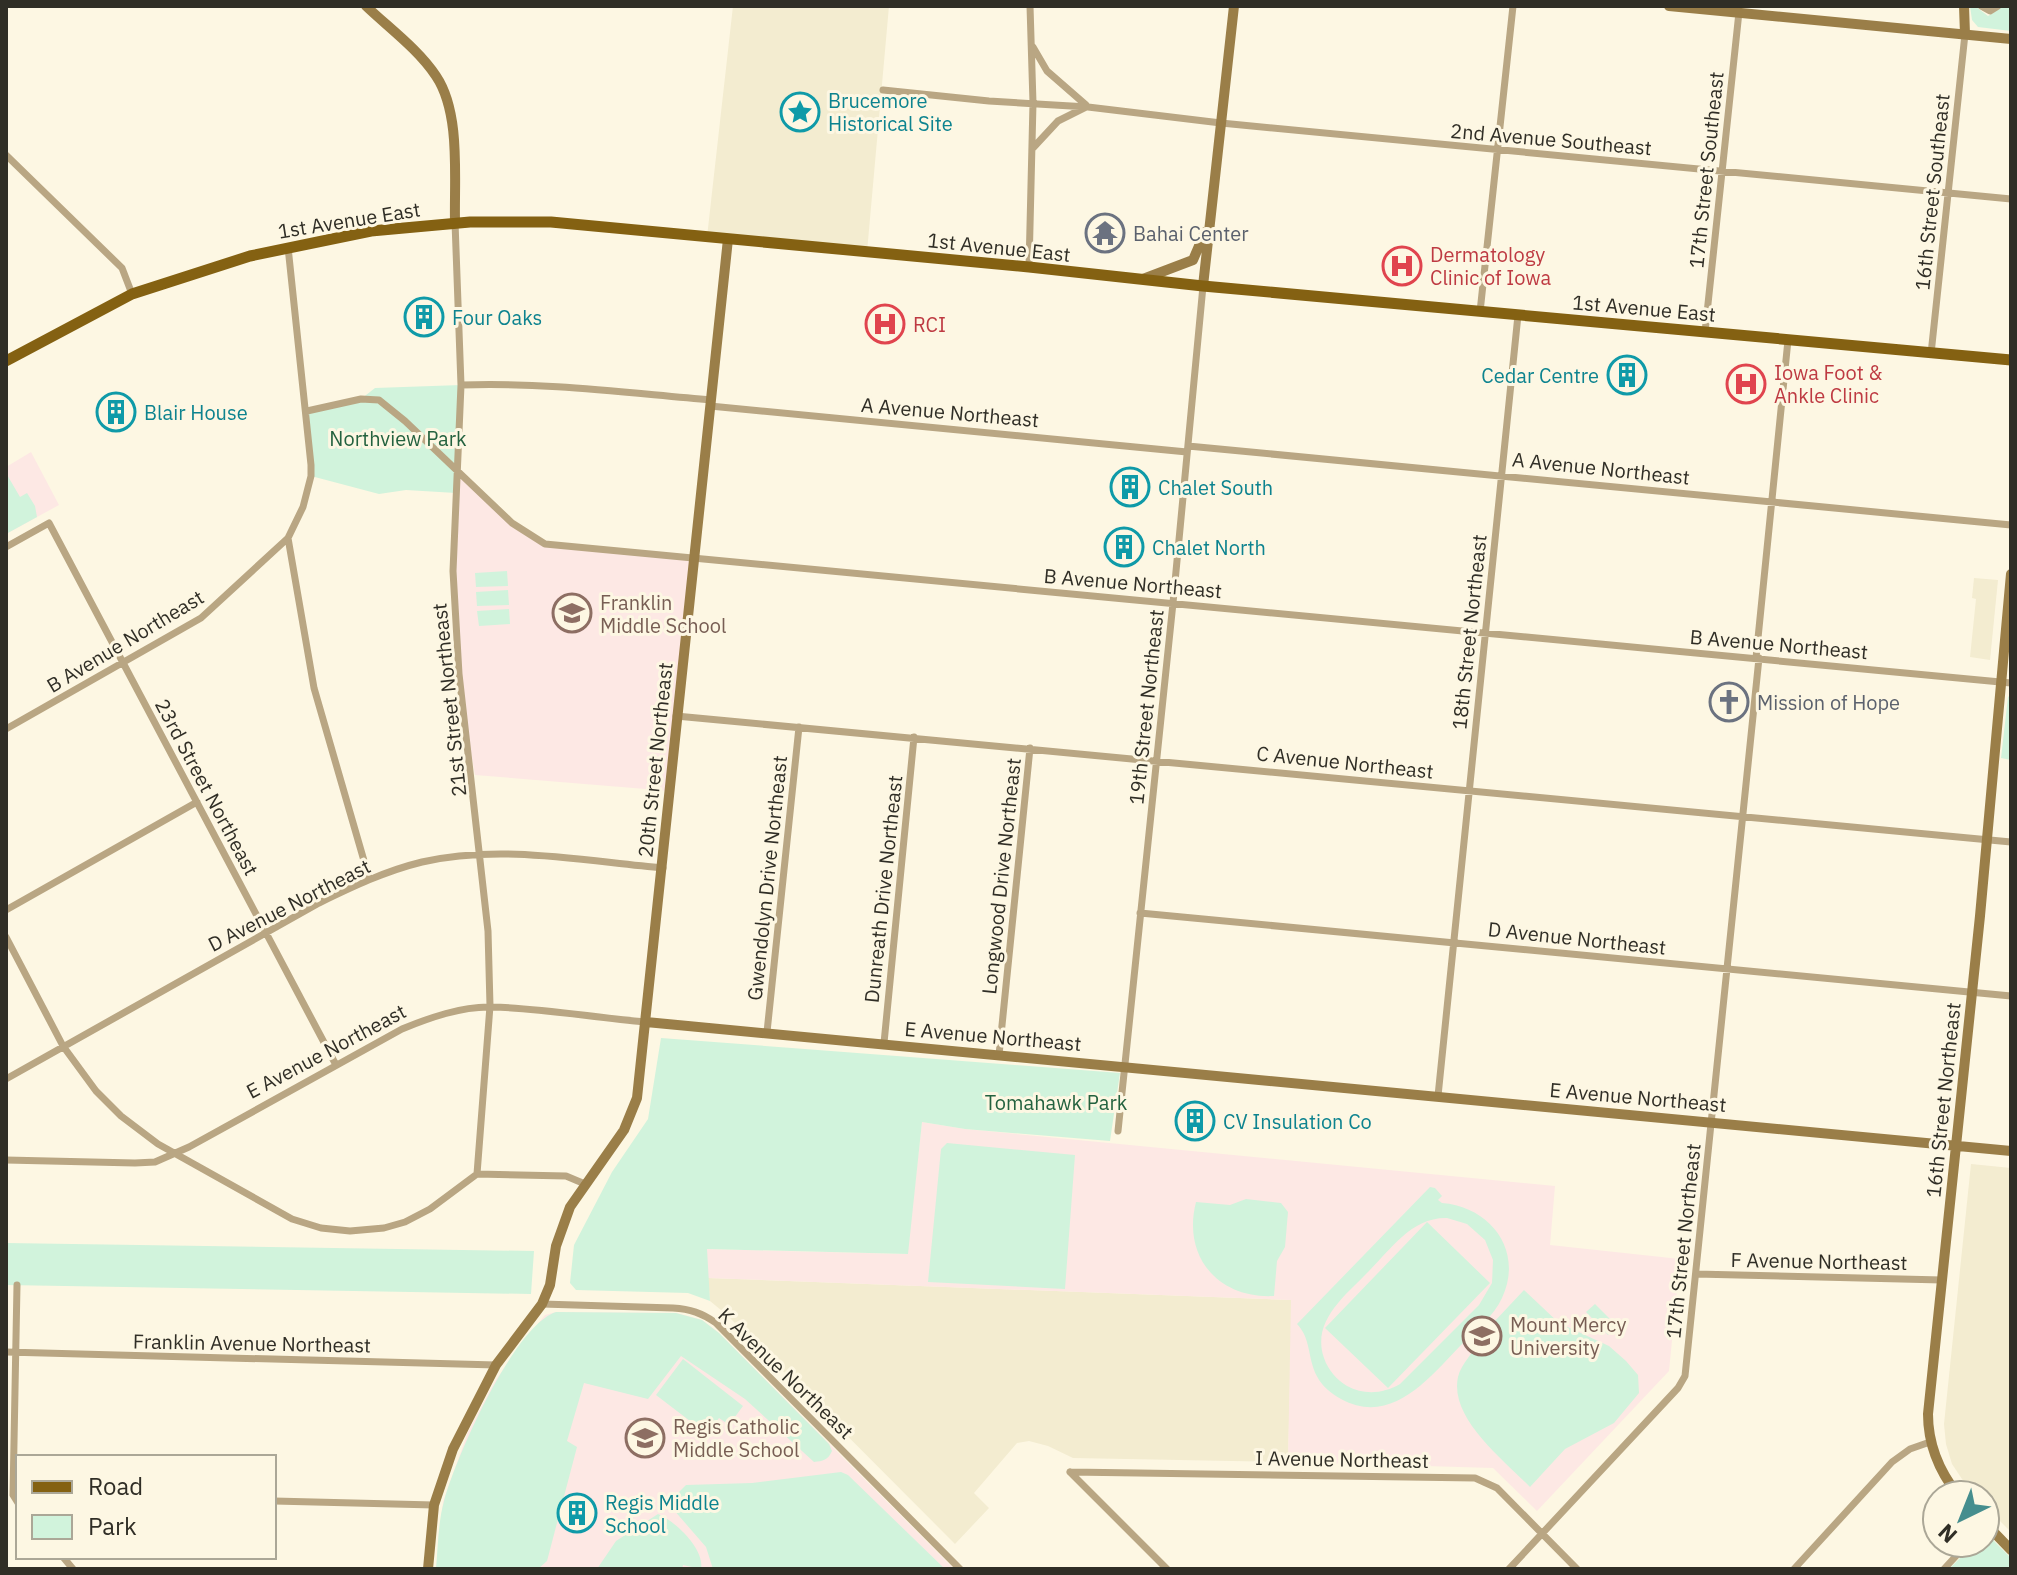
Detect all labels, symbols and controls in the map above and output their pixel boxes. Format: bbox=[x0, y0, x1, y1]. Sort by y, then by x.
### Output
street label: 17th Street Southeast bbox=[1682, 70, 1730, 270]
place label: Brucemore Historical Site bbox=[828, 87, 953, 137]
place icon: Brucemore Historical Site bbox=[779, 91, 821, 133]
street label: 16th Street Southeast bbox=[1908, 92, 1956, 292]
street label: 2nd Avenue Southeast bbox=[1449, 117, 1653, 161]
street label: 1st Avenue East bbox=[276, 195, 422, 245]
temple icon: Bahai Center bbox=[1084, 212, 1126, 254]
place label: Bahai Center bbox=[1133, 220, 1249, 247]
street label: 1st Avenue East bbox=[926, 226, 1072, 268]
place label: Dermatology Clinic of Iowa bbox=[1430, 241, 1551, 291]
hospital icon: Dermatology Clinic of Iowa bbox=[1381, 245, 1423, 287]
street label: 1st Avenue East bbox=[1571, 288, 1717, 328]
building icon: Four Oaks bbox=[403, 296, 445, 338]
hospital icon: RCI bbox=[864, 303, 906, 345]
place label: Four Oaks bbox=[452, 304, 542, 331]
place label: RCI bbox=[913, 311, 946, 338]
building icon: Cedar Centre bbox=[1606, 354, 1648, 396]
place label: Iowa Foot & Ankle Clinic bbox=[1774, 359, 1882, 409]
place label: Cedar Centre bbox=[1481, 362, 1599, 389]
hospital icon: Iowa Foot & Ankle Clinic bbox=[1725, 363, 1767, 405]
building icon: Blair House bbox=[95, 391, 137, 433]
street label: A Avenue Northeast bbox=[860, 391, 1040, 433]
place label: Blair House bbox=[144, 399, 248, 426]
park label: Northview Park bbox=[329, 425, 467, 452]
street label: A Avenue Northeast bbox=[1511, 445, 1691, 491]
building icon: Chalet South bbox=[1109, 466, 1151, 508]
place label: Chalet South bbox=[1158, 474, 1273, 501]
building icon: Chalet North bbox=[1103, 526, 1145, 568]
street label: 18th Street Northeast bbox=[1445, 533, 1493, 731]
place label: Chalet North bbox=[1152, 534, 1266, 561]
street label: B Avenue Northeast bbox=[1043, 562, 1223, 604]
street label: B Avenue Northeast bbox=[41, 583, 209, 699]
place label: Franklin Middle School bbox=[600, 589, 726, 639]
school or university icon: Franklin Middle School bbox=[551, 592, 593, 634]
street label: 21st Street Northeast bbox=[425, 602, 473, 798]
street label: 19th Street Northeast bbox=[1122, 608, 1170, 806]
street label: B Avenue Northeast bbox=[1689, 623, 1869, 665]
street label: 20th Street Northeast bbox=[631, 661, 679, 859]
church icon: Mission of Hope bbox=[1708, 681, 1750, 723]
place label: Mission of Hope bbox=[1757, 689, 1900, 716]
street label: 23rd Street Northeast bbox=[149, 694, 265, 880]
street label: C Avenue Northeast bbox=[1255, 739, 1435, 785]
street label: Gwendolyn Drive Northeast bbox=[741, 754, 793, 1002]
street label: Longwood Drive Northeast bbox=[975, 756, 1027, 996]
street label: Dunreath Drive Northeast bbox=[858, 774, 908, 1004]
street label: D Avenue Northeast bbox=[203, 852, 375, 958]
street label: D Avenue Northeast bbox=[1487, 915, 1667, 961]
street label: E Avenue Northeast bbox=[241, 997, 411, 1105]
street label: 16th Street Northeast bbox=[1919, 1001, 1967, 1199]
street label: E Avenue Northeast bbox=[904, 1015, 1082, 1057]
street label: E Avenue Northeast bbox=[1549, 1076, 1727, 1118]
park label: Tomahawk Park bbox=[985, 1089, 1128, 1116]
building icon: CV Insulation Co bbox=[1174, 1100, 1216, 1142]
place label: CV Insulation Co bbox=[1223, 1108, 1372, 1135]
street label: 17th Street Northeast bbox=[1659, 1142, 1707, 1340]
street label: F Avenue Northeast bbox=[1730, 1246, 1908, 1276]
street label: K Avenue Northeast bbox=[712, 1301, 860, 1445]
place label: Mount Mercy University bbox=[1510, 1311, 1626, 1361]
school or university icon: Mount Mercy University bbox=[1461, 1315, 1503, 1357]
street label: Franklin Avenue Northeast bbox=[133, 1327, 371, 1359]
place label: Regis Catholic Middle School bbox=[673, 1413, 800, 1463]
school or university icon: Regis Catholic Middle School bbox=[624, 1417, 666, 1459]
street label: I Avenue Northeast bbox=[1255, 1444, 1429, 1474]
legend bbox=[16, 1455, 276, 1559]
text: Road bbox=[88, 1470, 143, 1502]
north arrow bbox=[1921, 1479, 2001, 1559]
place label: Regis Middle School bbox=[605, 1489, 719, 1539]
building icon: Regis Middle School bbox=[556, 1492, 598, 1534]
text: Park bbox=[88, 1510, 137, 1542]
text: N bbox=[1931, 1518, 1963, 1550]

